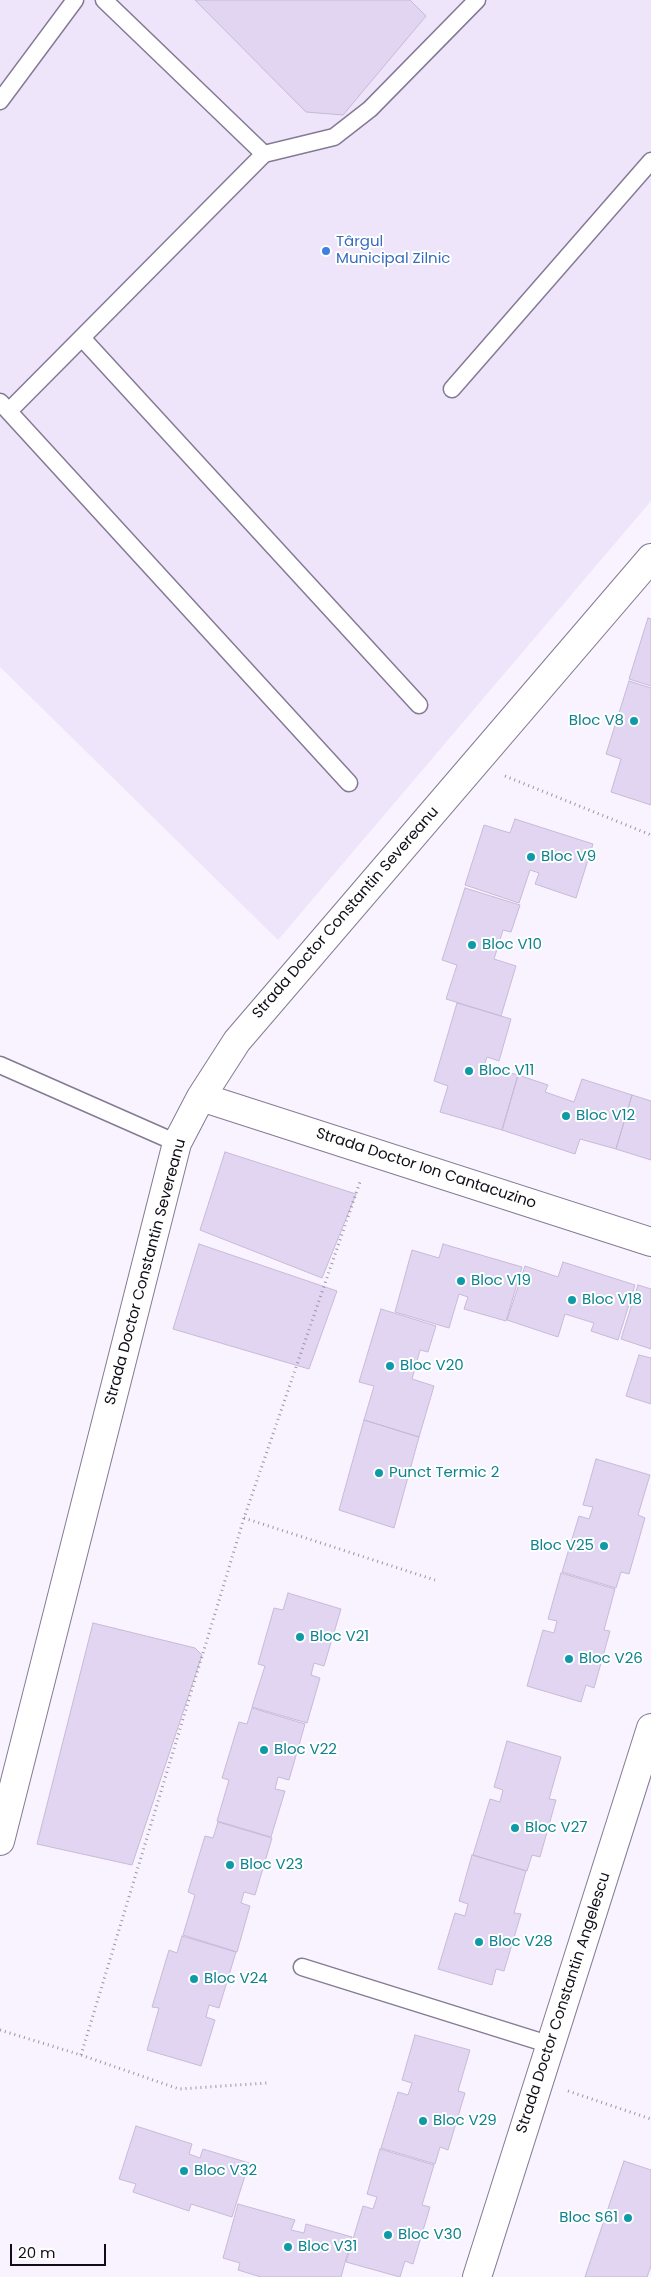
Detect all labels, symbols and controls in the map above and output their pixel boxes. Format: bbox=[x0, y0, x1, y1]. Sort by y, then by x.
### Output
place label: Târgul Municipal Zilnic bbox=[336, 233, 450, 268]
marker: Târgul Municipal Zilnic bbox=[320, 245, 332, 257]
place label: Bloc V8 bbox=[569, 712, 624, 730]
marker: Bloc V8 bbox=[628, 715, 640, 727]
street label: Strada Doctor Constantin Severeanu bbox=[249, 803, 443, 1023]
place label: Bloc V9 bbox=[541, 848, 596, 866]
marker: Bloc V9 bbox=[525, 851, 537, 863]
place label: Bloc V10 bbox=[482, 936, 542, 954]
marker: Bloc V10 bbox=[466, 939, 478, 951]
place label: Bloc V11 bbox=[479, 1062, 534, 1080]
marker: Bloc V11 bbox=[463, 1065, 475, 1077]
place label: Bloc V12 bbox=[576, 1107, 635, 1125]
marker: Bloc V12 bbox=[560, 1110, 572, 1122]
street label: Strada Doctor Ion Cantacuzino bbox=[314, 1125, 538, 1213]
street label: Strada Doctor Constantin Severeanu bbox=[102, 1137, 190, 1407]
place label: Bloc V19 bbox=[471, 1272, 531, 1290]
marker: Bloc V19 bbox=[455, 1275, 467, 1287]
place label: Bloc V18 bbox=[582, 1291, 642, 1309]
marker: Bloc V18 bbox=[566, 1294, 578, 1306]
place label: Bloc V20 bbox=[400, 1357, 464, 1375]
marker: Bloc V20 bbox=[384, 1360, 396, 1372]
place label: Punct Termic 2 bbox=[389, 1464, 499, 1482]
marker: Punct Termic 2 bbox=[373, 1467, 385, 1479]
place label: Bloc V25 bbox=[530, 1537, 594, 1555]
marker: Bloc V25 bbox=[598, 1540, 610, 1552]
place label: Bloc V21 bbox=[310, 1628, 369, 1646]
marker: Bloc V21 bbox=[294, 1631, 306, 1643]
place label: Bloc V26 bbox=[579, 1650, 643, 1668]
marker: Bloc V26 bbox=[563, 1653, 575, 1665]
place label: Bloc V22 bbox=[274, 1741, 337, 1759]
marker: Bloc V22 bbox=[258, 1744, 270, 1756]
place label: Bloc V27 bbox=[525, 1819, 588, 1837]
marker: Bloc V27 bbox=[509, 1822, 521, 1834]
place label: Bloc V23 bbox=[240, 1856, 303, 1874]
marker: Bloc V23 bbox=[224, 1859, 236, 1871]
street label: Strada Doctor Constantin Angelescu bbox=[513, 1870, 615, 2136]
place label: Bloc V28 bbox=[489, 1933, 553, 1951]
marker: Bloc V28 bbox=[473, 1936, 485, 1948]
place label: Bloc V24 bbox=[204, 1970, 268, 1988]
marker: Bloc V24 bbox=[188, 1973, 200, 1985]
place label: Bloc V29 bbox=[433, 2112, 497, 2130]
marker: Bloc V29 bbox=[417, 2115, 429, 2127]
place label: Bloc V32 bbox=[194, 2162, 257, 2180]
marker: Bloc V32 bbox=[178, 2165, 190, 2177]
place label: Bloc S61 bbox=[559, 2209, 618, 2227]
marker: Bloc S61 bbox=[622, 2212, 634, 2224]
place label: Bloc V30 bbox=[398, 2226, 462, 2244]
marker: Bloc V30 bbox=[382, 2229, 394, 2241]
scale bar bbox=[12, 2234, 109, 2266]
place label: Bloc V31 bbox=[298, 2238, 357, 2256]
marker: Bloc V31 bbox=[282, 2241, 294, 2253]
text: 20 m bbox=[18, 2242, 56, 2263]

